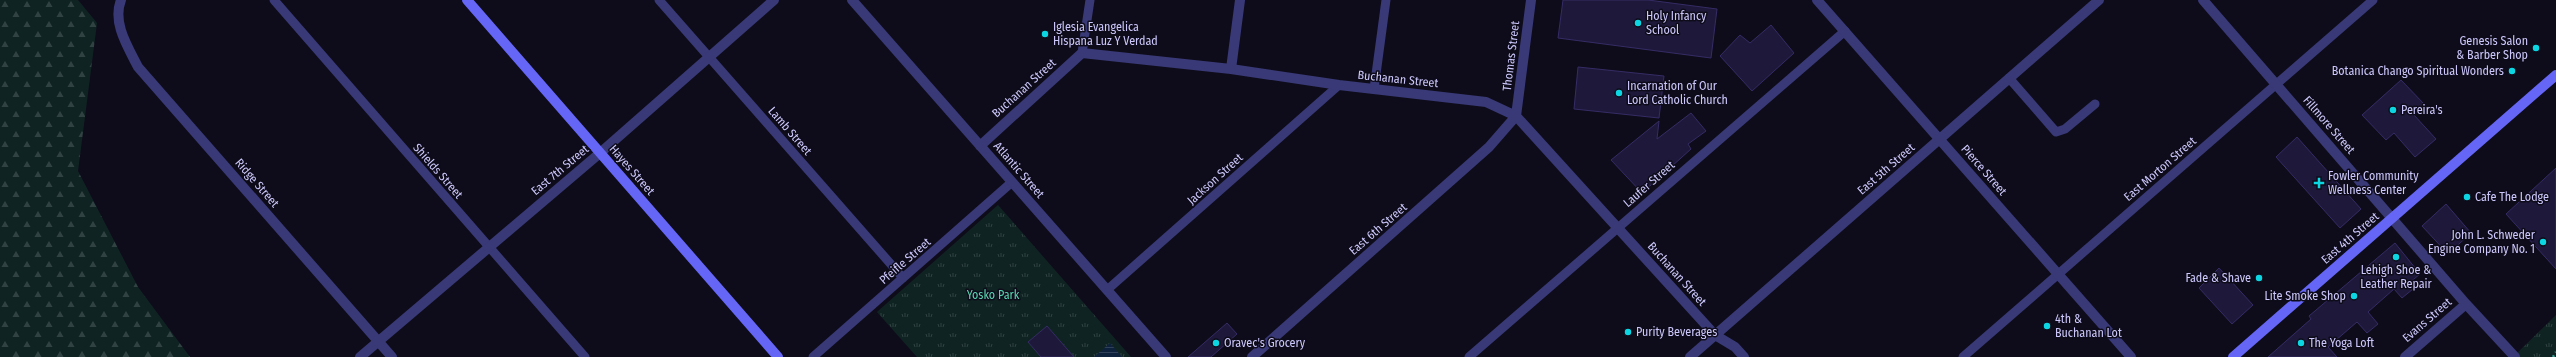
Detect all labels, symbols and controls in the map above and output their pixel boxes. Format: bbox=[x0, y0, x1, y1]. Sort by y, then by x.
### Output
place label: Holy Infancy School bbox=[1646, 9, 1707, 37]
marker: Holy Infancy School bbox=[1633, 18, 1643, 28]
place label: Iglesia Evangelica Hispana Luz Y Verdad bbox=[1053, 20, 1158, 48]
street label: Thomas Street bbox=[1500, 20, 1522, 92]
marker: Iglesia Evangelica Hispana Luz Y Verdad bbox=[1040, 29, 1050, 39]
place label: Genesis Salon & Barber Shop bbox=[2456, 34, 2528, 62]
marker: Genesis Salon & Barber Shop bbox=[2531, 43, 2541, 53]
street label: Buchanan Street bbox=[989, 56, 1059, 120]
place label: Botanica Chango Spiritual Wonders bbox=[2332, 64, 2504, 78]
marker: Botanica Chango Spiritual Wonders bbox=[2507, 66, 2517, 76]
street label: Buchanan Street bbox=[1357, 68, 1439, 90]
place label: Incarnation of Our Lord Catholic Church bbox=[1627, 79, 1728, 107]
marker: Incarnation of Our Lord Catholic Church bbox=[1614, 88, 1624, 98]
street label: Fillmore Street bbox=[2300, 93, 2358, 157]
place label: Pereira's bbox=[2401, 103, 2443, 117]
street label: Lamb Street bbox=[765, 104, 815, 158]
marker: Pereira's bbox=[2388, 105, 2398, 115]
street label: East Morton Street bbox=[2121, 134, 2199, 204]
street label: Atlantic Street bbox=[991, 139, 1047, 201]
street label: East 5th Street bbox=[1855, 140, 1917, 198]
street label: Shields Street bbox=[410, 141, 466, 201]
street label: East 7th Street bbox=[528, 142, 592, 198]
street label: Hayes Street bbox=[606, 142, 658, 198]
street label: Pierce Street bbox=[1958, 142, 2010, 198]
street label: Jackson Street bbox=[1184, 150, 1246, 208]
street label: Ridge Street bbox=[232, 156, 282, 210]
street label: Laufer Street bbox=[1620, 158, 1678, 210]
place label: Fowler Community Wellness Center bbox=[2328, 169, 2419, 197]
marker: Fowler Community Wellness Center bbox=[2313, 177, 2325, 189]
place label: Cafe The Lodge bbox=[2475, 190, 2549, 204]
marker: Cafe The Lodge bbox=[2462, 192, 2472, 202]
street label: East 6th Street bbox=[1346, 200, 1410, 258]
street label: East 4th Street bbox=[2318, 209, 2382, 267]
place label: John L. Schweder Engine Company No. 1 bbox=[2428, 228, 2536, 256]
street label: Pfeifle Street bbox=[876, 235, 934, 287]
marker: John L. Schweder Engine Company No. 1 bbox=[2538, 237, 2548, 247]
street label: Buchanan Street bbox=[1645, 239, 1709, 309]
marker: Lehigh Shoe & Leather Repair bbox=[2391, 252, 2401, 262]
place label: Lehigh Shoe & Leather Repair bbox=[2360, 263, 2433, 291]
place label: Fade & Shave bbox=[2185, 271, 2251, 285]
marker: Fade & Shave bbox=[2254, 273, 2264, 283]
park label: Yosko Park bbox=[967, 288, 1020, 302]
place label: Lite Smoke Shop bbox=[2264, 289, 2346, 303]
marker: Lite Smoke Shop bbox=[2349, 291, 2359, 301]
street label: Evans Street bbox=[2400, 295, 2454, 345]
place label: 4th & Buchanan Lot bbox=[2055, 312, 2122, 340]
marker: 4th & Buchanan Lot bbox=[2042, 321, 2052, 331]
place label: Purity Beverages bbox=[1636, 325, 1717, 339]
marker: Purity Beverages bbox=[1623, 327, 1633, 337]
place label: Oravec's Grocery bbox=[1224, 336, 1306, 350]
place label: The Yoga Loft bbox=[2309, 336, 2374, 350]
marker: Oravec's Grocery bbox=[1211, 338, 1221, 348]
marker: The Yoga Loft bbox=[2296, 338, 2306, 348]

